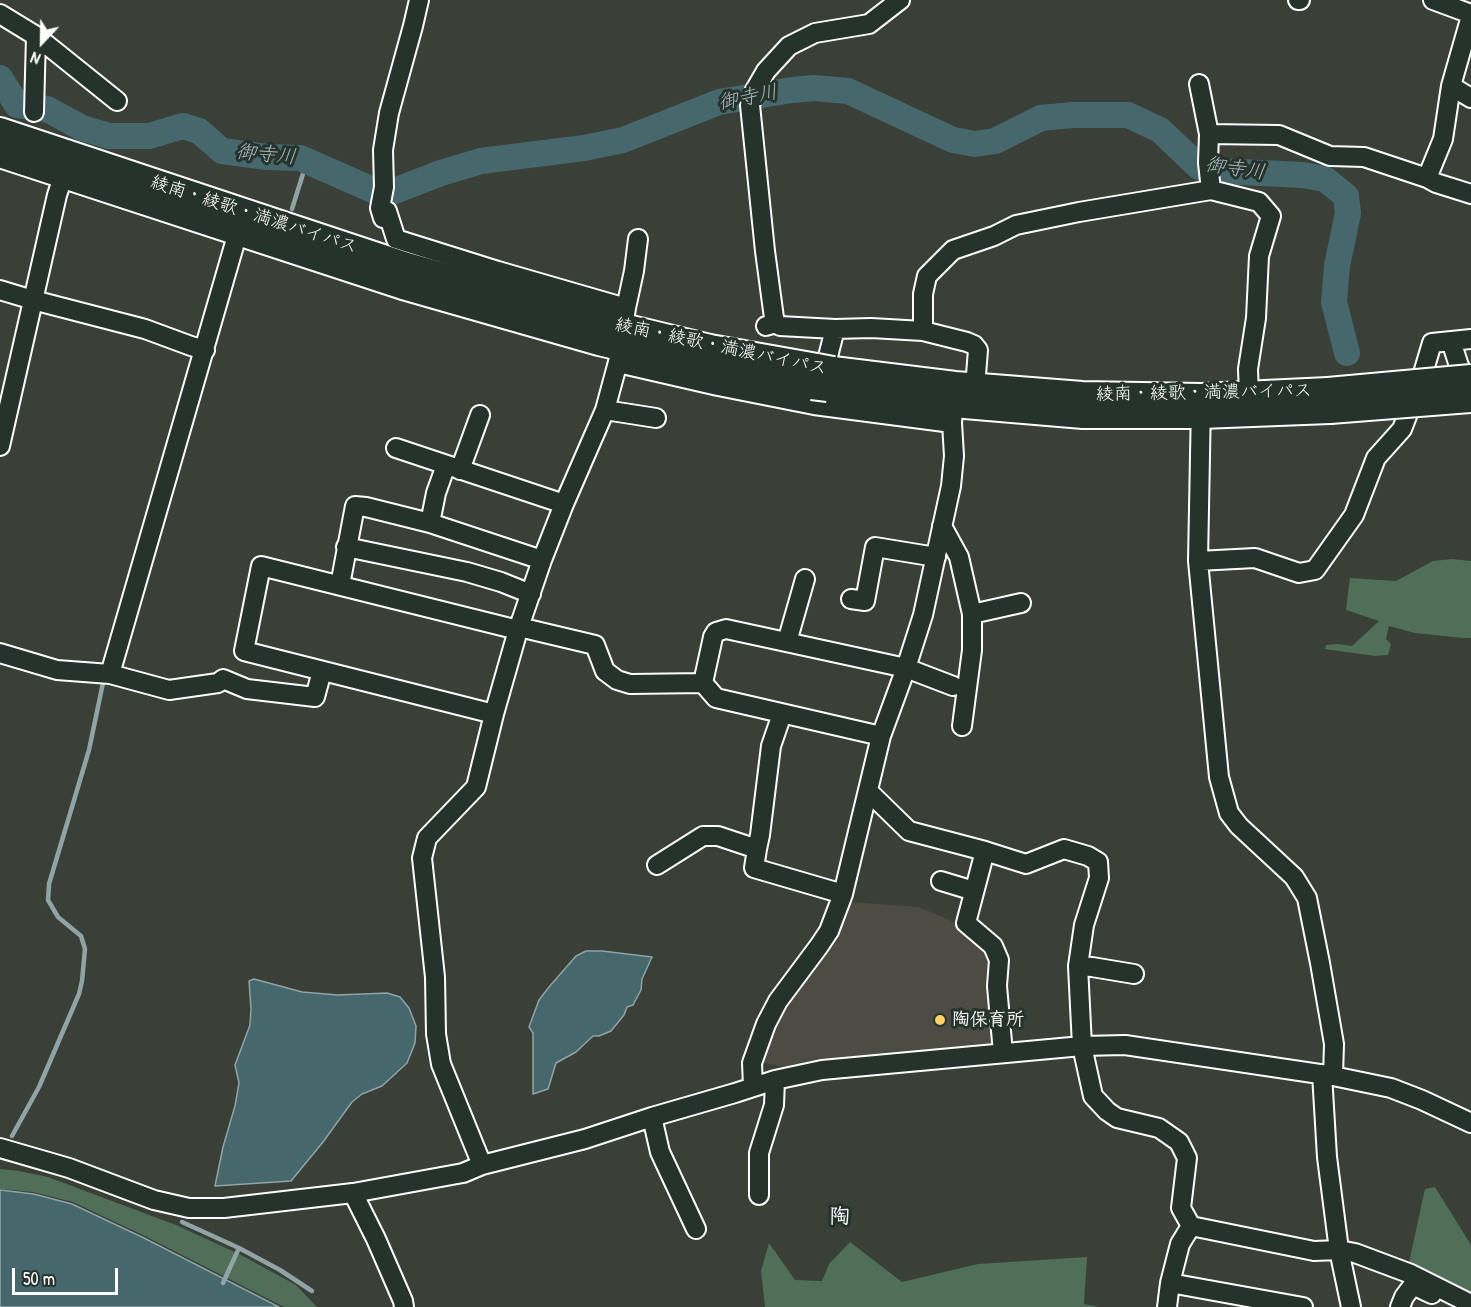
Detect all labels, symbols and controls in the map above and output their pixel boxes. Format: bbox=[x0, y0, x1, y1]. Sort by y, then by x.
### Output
north arrow bbox=[12, 12, 72, 72]
text: N bbox=[27, 47, 43, 70]
water label: 御寺川 bbox=[716, 80, 780, 116]
water label: 御寺川 bbox=[235, 140, 297, 170]
water label: 御寺川 bbox=[1204, 153, 1266, 185]
street label: 綾南・綾歌・満濃バイパス bbox=[148, 171, 360, 259]
street label: 綾南・綾歌・満濃バイパス bbox=[613, 314, 829, 380]
street label: 綾南・綾歌・満濃バイパス bbox=[1096, 380, 1312, 406]
place label: 陶保育所 bbox=[952, 1009, 1024, 1031]
marker: 陶保育所 bbox=[933, 1013, 947, 1027]
district label: 陶 bbox=[830, 1204, 850, 1230]
scale bar bbox=[15, 1256, 122, 1294]
text: 50 m bbox=[23, 1266, 55, 1291]

